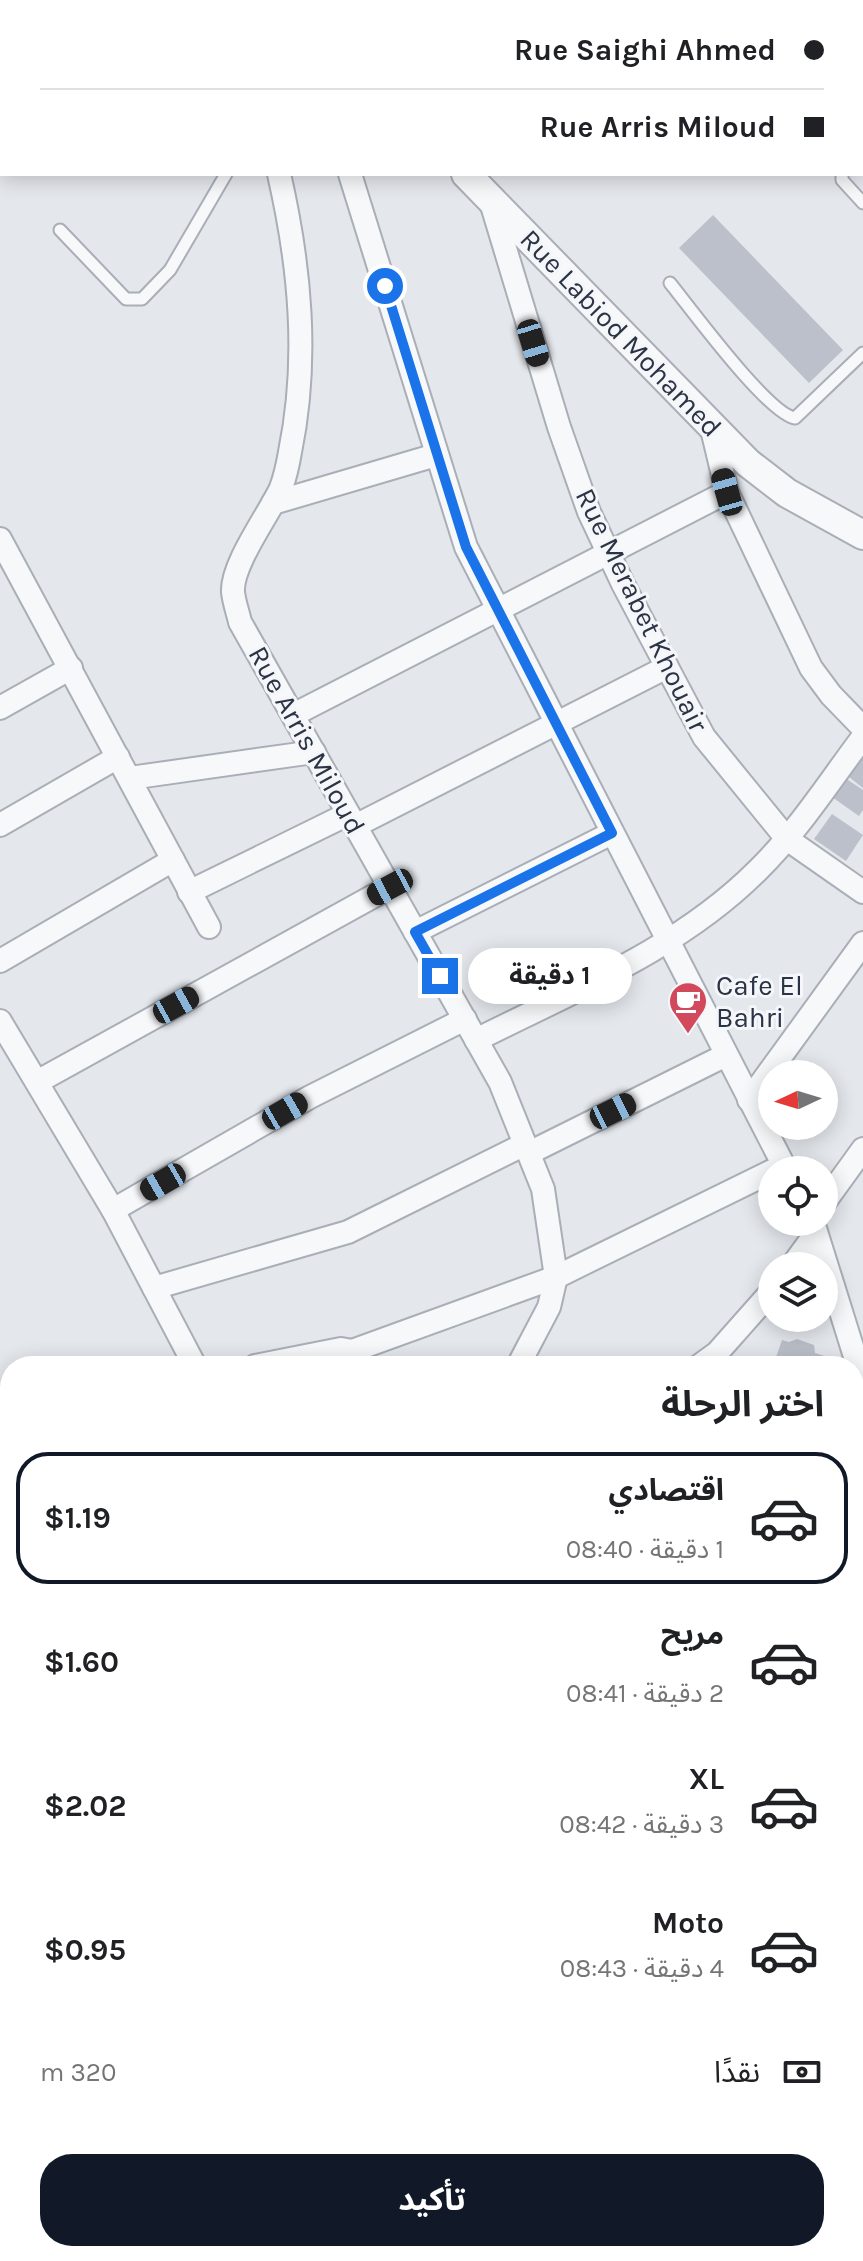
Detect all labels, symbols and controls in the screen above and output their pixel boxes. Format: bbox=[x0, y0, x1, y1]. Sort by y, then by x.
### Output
text: Rue Saighi Ahmed bbox=[514, 32, 776, 68]
text: Rue Arris Miloud bbox=[539, 109, 776, 145]
street label: Rue Labiod Mohamed bbox=[513, 222, 729, 444]
route start bbox=[367, 268, 403, 304]
car bbox=[515, 317, 551, 369]
car bbox=[709, 466, 745, 518]
street label: Rue Merabet Khouair bbox=[569, 483, 716, 738]
street label: Rue Arris Miloud bbox=[242, 640, 372, 840]
car bbox=[363, 865, 417, 909]
callout: 1 دقيقة bbox=[468, 948, 632, 1004]
route end bbox=[422, 958, 458, 994]
text: 1 دقيقة bbox=[509, 960, 591, 991]
place label: Cafe El Bahri bbox=[716, 969, 803, 1034]
cafe icon: Cafe El Bahri bbox=[667, 980, 709, 1035]
car bbox=[149, 983, 203, 1027]
north arrow bbox=[758, 1060, 838, 1140]
map controls bbox=[758, 1060, 838, 1332]
car bbox=[258, 1089, 312, 1133]
car bbox=[586, 1090, 640, 1132]
button: locate bbox=[758, 1156, 838, 1236]
car bbox=[136, 1160, 190, 1204]
button: layers bbox=[758, 1252, 838, 1332]
text: اختر الرحلة bbox=[661, 1383, 824, 1425]
text: اقتصادي bbox=[609, 1472, 724, 1508]
icon: car bbox=[748, 1482, 820, 1554]
text: $1.19 bbox=[44, 1500, 111, 1536]
text: 1 دقيقة · 08:40 bbox=[566, 1534, 724, 1565]
text: مريح bbox=[661, 1616, 724, 1652]
icon: car bbox=[748, 1626, 820, 1698]
text: $1.60 bbox=[44, 1644, 119, 1680]
text: 2 دقيقة · 08:41 bbox=[566, 1678, 724, 1709]
text: XL bbox=[689, 1761, 724, 1797]
icon: car bbox=[748, 1770, 820, 1842]
text: $2.02 bbox=[44, 1788, 126, 1824]
text: 3 دقيقة · 08:42 bbox=[559, 1809, 724, 1840]
text: Moto bbox=[652, 1905, 724, 1941]
icon: car bbox=[748, 1914, 820, 1986]
text: $0.95 bbox=[44, 1932, 126, 1968]
text: 4 دقيقة · 08:43 bbox=[560, 1953, 724, 1984]
icon: cash bbox=[780, 2050, 824, 2094]
text: نقدًا bbox=[714, 2054, 760, 2090]
text: 320 m bbox=[40, 2057, 116, 2088]
button: تأكيد bbox=[40, 2154, 824, 2246]

